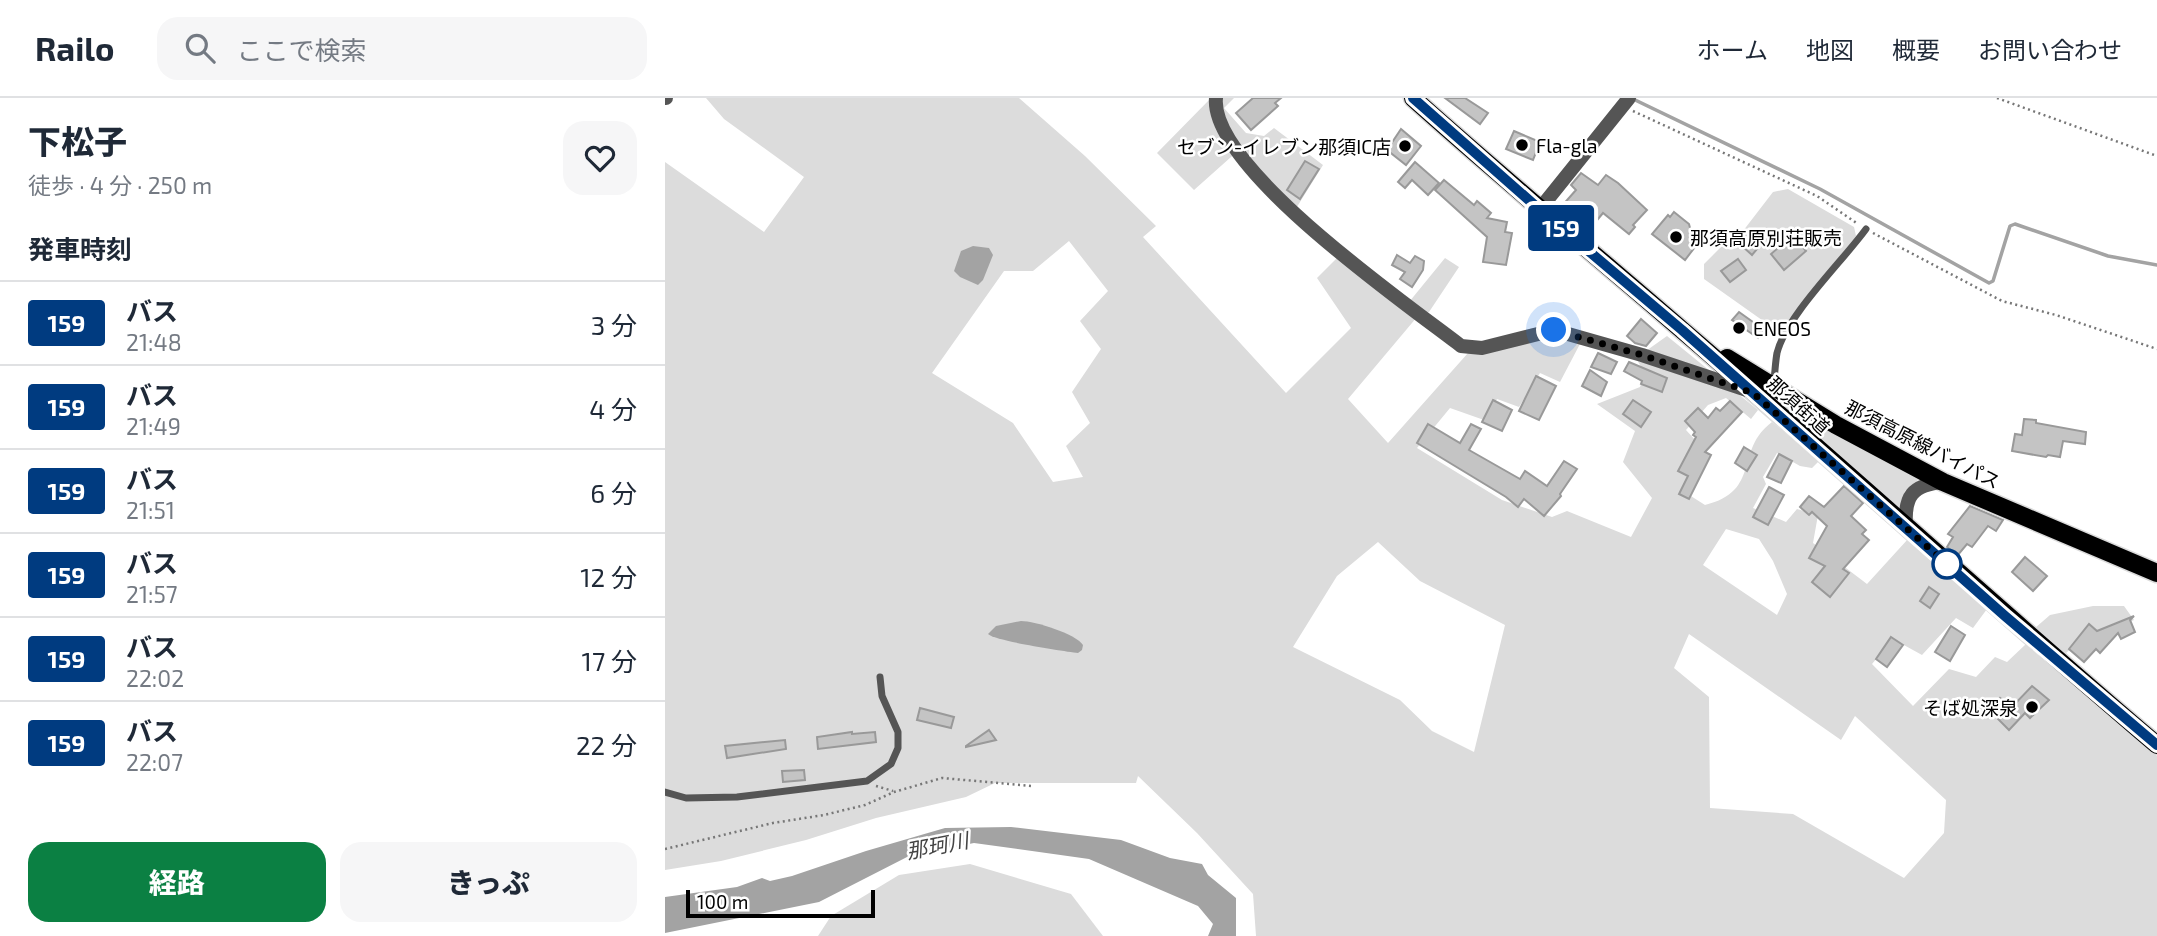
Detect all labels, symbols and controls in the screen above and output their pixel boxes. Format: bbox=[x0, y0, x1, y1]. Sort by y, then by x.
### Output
search box bbox=[157, 17, 647, 80]
text: Railo bbox=[35, 28, 115, 68]
icon: search bbox=[181, 29, 219, 67]
text: ここで検索 bbox=[237, 34, 367, 65]
text: ホーム bbox=[1697, 35, 1768, 64]
text: 地図 bbox=[1806, 35, 1854, 64]
text: 概要 bbox=[1892, 35, 1940, 64]
text: お問い合わせ bbox=[1978, 35, 2122, 64]
text: 下松子 bbox=[28, 121, 127, 161]
button: heart bbox=[563, 121, 637, 195]
place label: Fla-gla bbox=[1536, 134, 1598, 157]
place label: セブン-イレブン那須IC店 bbox=[1177, 135, 1391, 158]
marker: Fla-gla bbox=[1514, 137, 1530, 153]
marker: セブン-イレブン那須IC店 bbox=[1397, 138, 1413, 154]
text: 徒歩 · 4 分 · 250 m bbox=[28, 171, 212, 199]
line badge: 159 bbox=[1521, 205, 1601, 251]
text: 159 bbox=[1542, 213, 1580, 242]
place label: 那須高原別荘販売 bbox=[1690, 226, 1842, 249]
marker: 那須高原別荘販売 bbox=[1668, 229, 1684, 245]
text: 発車時刻 bbox=[28, 233, 132, 264]
text: バス bbox=[126, 295, 178, 326]
text: 159 bbox=[48, 308, 85, 337]
text: 3 分 bbox=[591, 309, 637, 340]
your location bbox=[1536, 312, 1571, 347]
place label: ENEOS bbox=[1753, 317, 1811, 340]
marker: ENEOS bbox=[1731, 320, 1747, 336]
text: 21:48 bbox=[126, 328, 182, 356]
street label: 那須街道 bbox=[1763, 371, 1835, 439]
text: バス bbox=[126, 379, 178, 410]
text: 159 bbox=[48, 392, 85, 421]
text: 4 分 bbox=[589, 393, 637, 424]
street label: 那須高原線バイパス bbox=[1842, 395, 2004, 493]
text: 21:49 bbox=[126, 412, 181, 440]
text: バス bbox=[126, 463, 178, 494]
text: 159 bbox=[48, 476, 85, 505]
text: 6 分 bbox=[590, 477, 637, 508]
text: 21:51 bbox=[126, 496, 175, 524]
text: バス bbox=[126, 547, 178, 578]
unlabelled marker bbox=[1932, 549, 1962, 579]
text: 159 bbox=[48, 560, 85, 589]
text: 12 分 bbox=[580, 561, 637, 592]
text: 21:57 bbox=[126, 580, 178, 608]
text: バス bbox=[126, 631, 178, 662]
text: 159 bbox=[48, 644, 85, 673]
text: 17 分 bbox=[582, 645, 637, 676]
text: 22:02 bbox=[126, 664, 184, 692]
place label: そば処深泉 bbox=[1923, 696, 2018, 719]
marker: そば処深泉 bbox=[2024, 699, 2040, 715]
text: バス bbox=[126, 715, 178, 746]
text: 159 bbox=[48, 728, 85, 757]
text: 22 分 bbox=[576, 729, 637, 760]
text: 22:07 bbox=[126, 748, 183, 776]
water label: 那珂川 bbox=[904, 826, 972, 863]
button: 経路 bbox=[28, 842, 326, 922]
button: きっぷ bbox=[340, 842, 637, 922]
scale bar bbox=[686, 887, 875, 919]
text: 100 m bbox=[697, 890, 748, 913]

